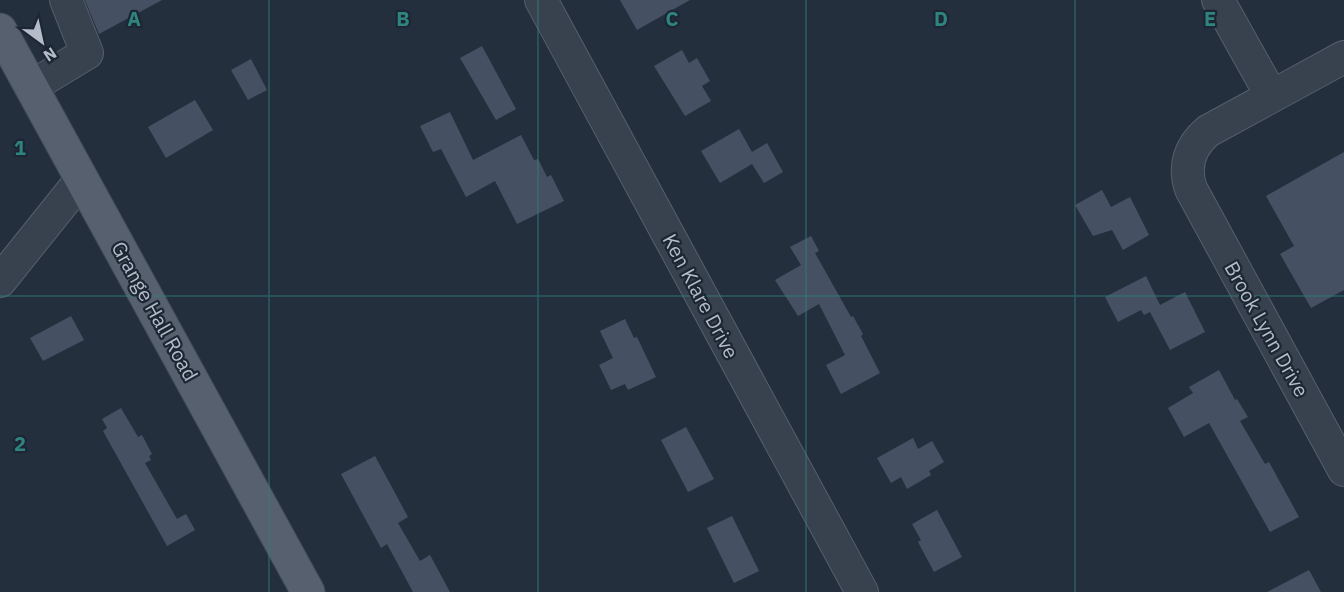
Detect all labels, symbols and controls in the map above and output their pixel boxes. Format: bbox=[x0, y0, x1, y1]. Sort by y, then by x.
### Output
text: A bbox=[127, 5, 141, 32]
text: B bbox=[396, 5, 410, 32]
text: C bbox=[665, 5, 679, 32]
text: D bbox=[934, 5, 948, 32]
text: E bbox=[1204, 5, 1216, 32]
north arrow bbox=[12, 12, 72, 72]
text: N bbox=[40, 43, 60, 66]
text: 1 bbox=[14, 134, 26, 161]
street label: Ken Klare Drive bbox=[657, 229, 745, 363]
street label: Grange Hall Road bbox=[105, 236, 205, 386]
street label: Brook Lynn Drive bbox=[1219, 256, 1315, 402]
text: 2 bbox=[14, 430, 26, 457]

